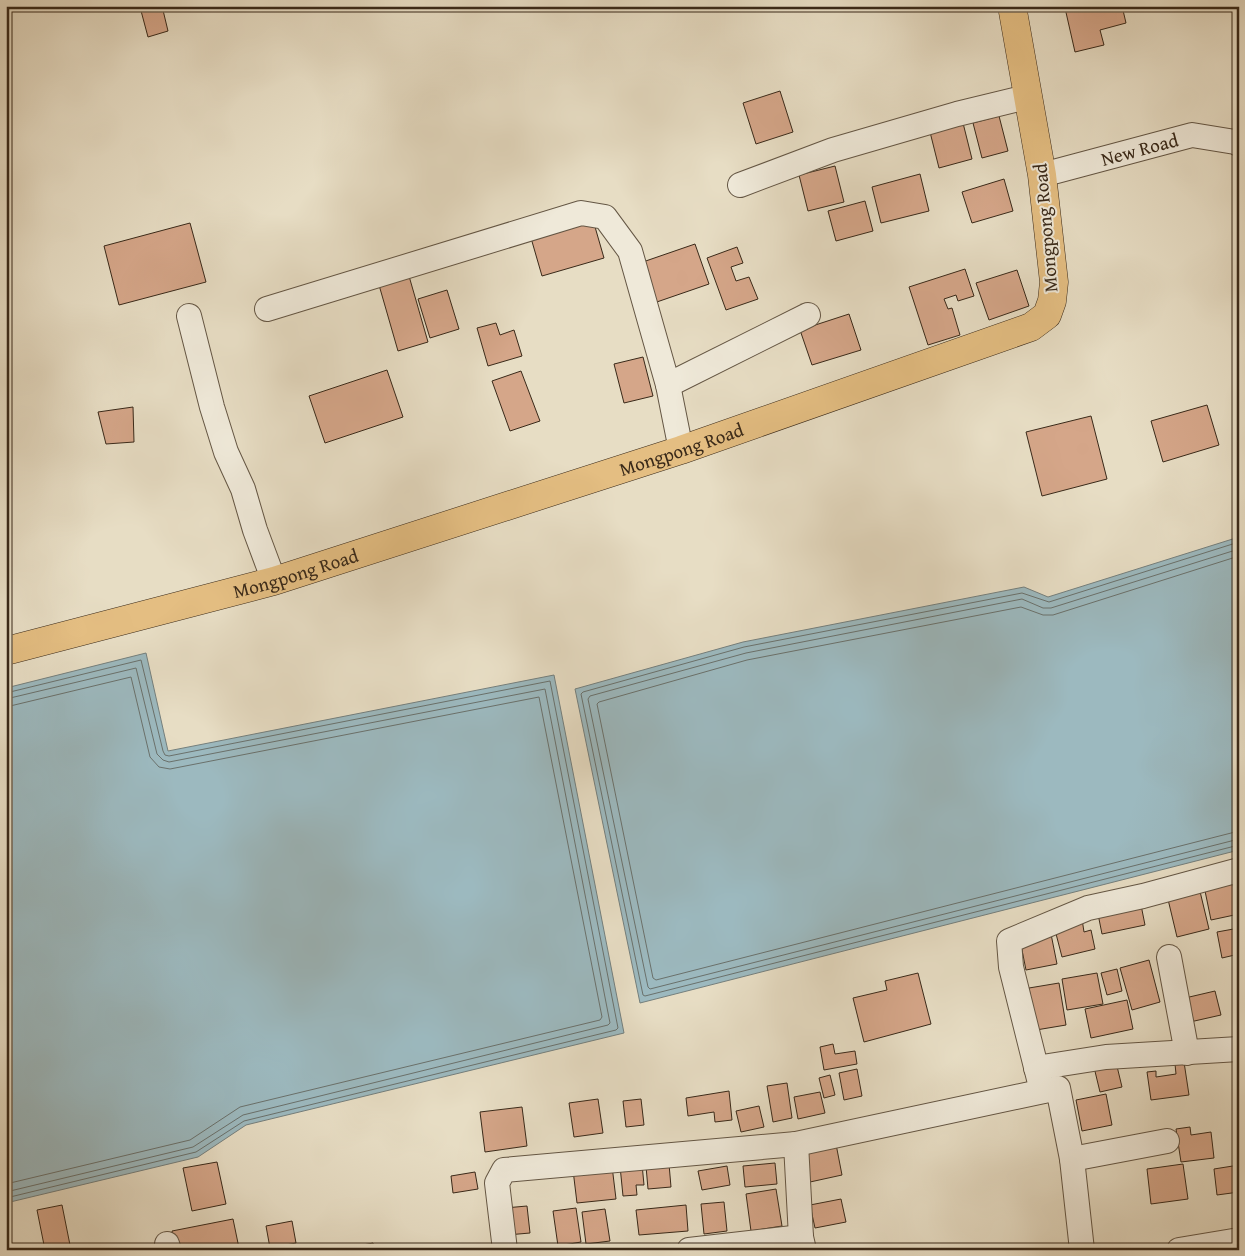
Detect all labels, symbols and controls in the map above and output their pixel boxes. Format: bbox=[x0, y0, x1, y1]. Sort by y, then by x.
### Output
street label: New Road bbox=[1098, 125, 1182, 173]
street label: Mongpong Road bbox=[1025, 161, 1065, 294]
street label: Mongpong Road bbox=[615, 415, 748, 483]
street label: Mongpong Road bbox=[230, 541, 363, 605]

